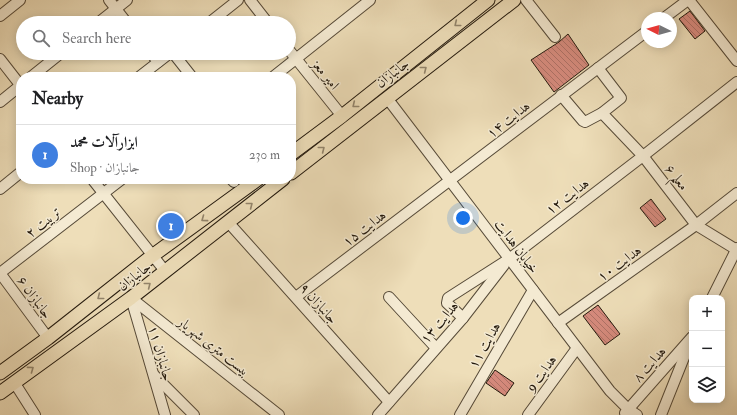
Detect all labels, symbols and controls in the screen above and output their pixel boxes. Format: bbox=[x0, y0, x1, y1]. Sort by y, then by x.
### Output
north arrow bbox=[641, 12, 677, 48]
search box bbox=[16, 16, 296, 60]
one-way arrow bbox=[454, 20, 462, 27]
icon: search bbox=[30, 27, 52, 49]
text: Search here bbox=[62, 29, 131, 48]
street label: امیر معز bbox=[307, 54, 343, 93]
street label: جانبازان bbox=[372, 55, 412, 92]
one-way arrow bbox=[420, 67, 427, 74]
text: Nearby bbox=[32, 88, 83, 109]
street label: هدایت ۱۴ bbox=[483, 97, 533, 142]
one-way arrow bbox=[353, 101, 360, 108]
text: ابزارآلات محمد bbox=[70, 133, 138, 152]
one-way arrow bbox=[317, 146, 324, 153]
text: 1 bbox=[43, 147, 47, 163]
text: 230 m bbox=[249, 147, 280, 163]
text: Shop · جانبازان bbox=[70, 160, 140, 176]
street label: معلم ۶ bbox=[656, 161, 692, 197]
street label: هدایت ۱۲ bbox=[542, 174, 592, 218]
one-way arrow bbox=[246, 202, 253, 209]
street label: تربیت ۲ bbox=[22, 203, 64, 241]
street label: هدایت ۱۵ bbox=[339, 206, 389, 250]
your location bbox=[453, 208, 473, 228]
pin: 1 bbox=[158, 211, 184, 241]
one-way arrow bbox=[201, 214, 208, 221]
street label: خیابان هدایت bbox=[491, 216, 543, 277]
street label: هدایت ۱۰ bbox=[594, 242, 645, 285]
street label: جانبازان bbox=[114, 258, 154, 295]
street label: جانبازان ۶ bbox=[13, 273, 56, 322]
street label: جانبازان ۹ bbox=[296, 279, 341, 327]
one-way arrow bbox=[143, 283, 150, 290]
one-way arrow bbox=[97, 292, 104, 299]
map controls bbox=[689, 295, 725, 403]
button: + bbox=[689, 295, 725, 331]
street label: هدایت ۱۳ bbox=[416, 298, 462, 347]
street label: بیست متری شهریار bbox=[172, 312, 253, 380]
street label: هدایت ۱۱ bbox=[465, 319, 504, 371]
street label: جانبازان ۱۱ bbox=[144, 323, 177, 383]
button: − bbox=[689, 331, 725, 367]
street label: هدایت ۸ bbox=[629, 343, 670, 386]
street label: هدایت 9 bbox=[522, 352, 560, 396]
one-way arrow bbox=[27, 367, 34, 374]
button: layers bbox=[689, 367, 725, 403]

